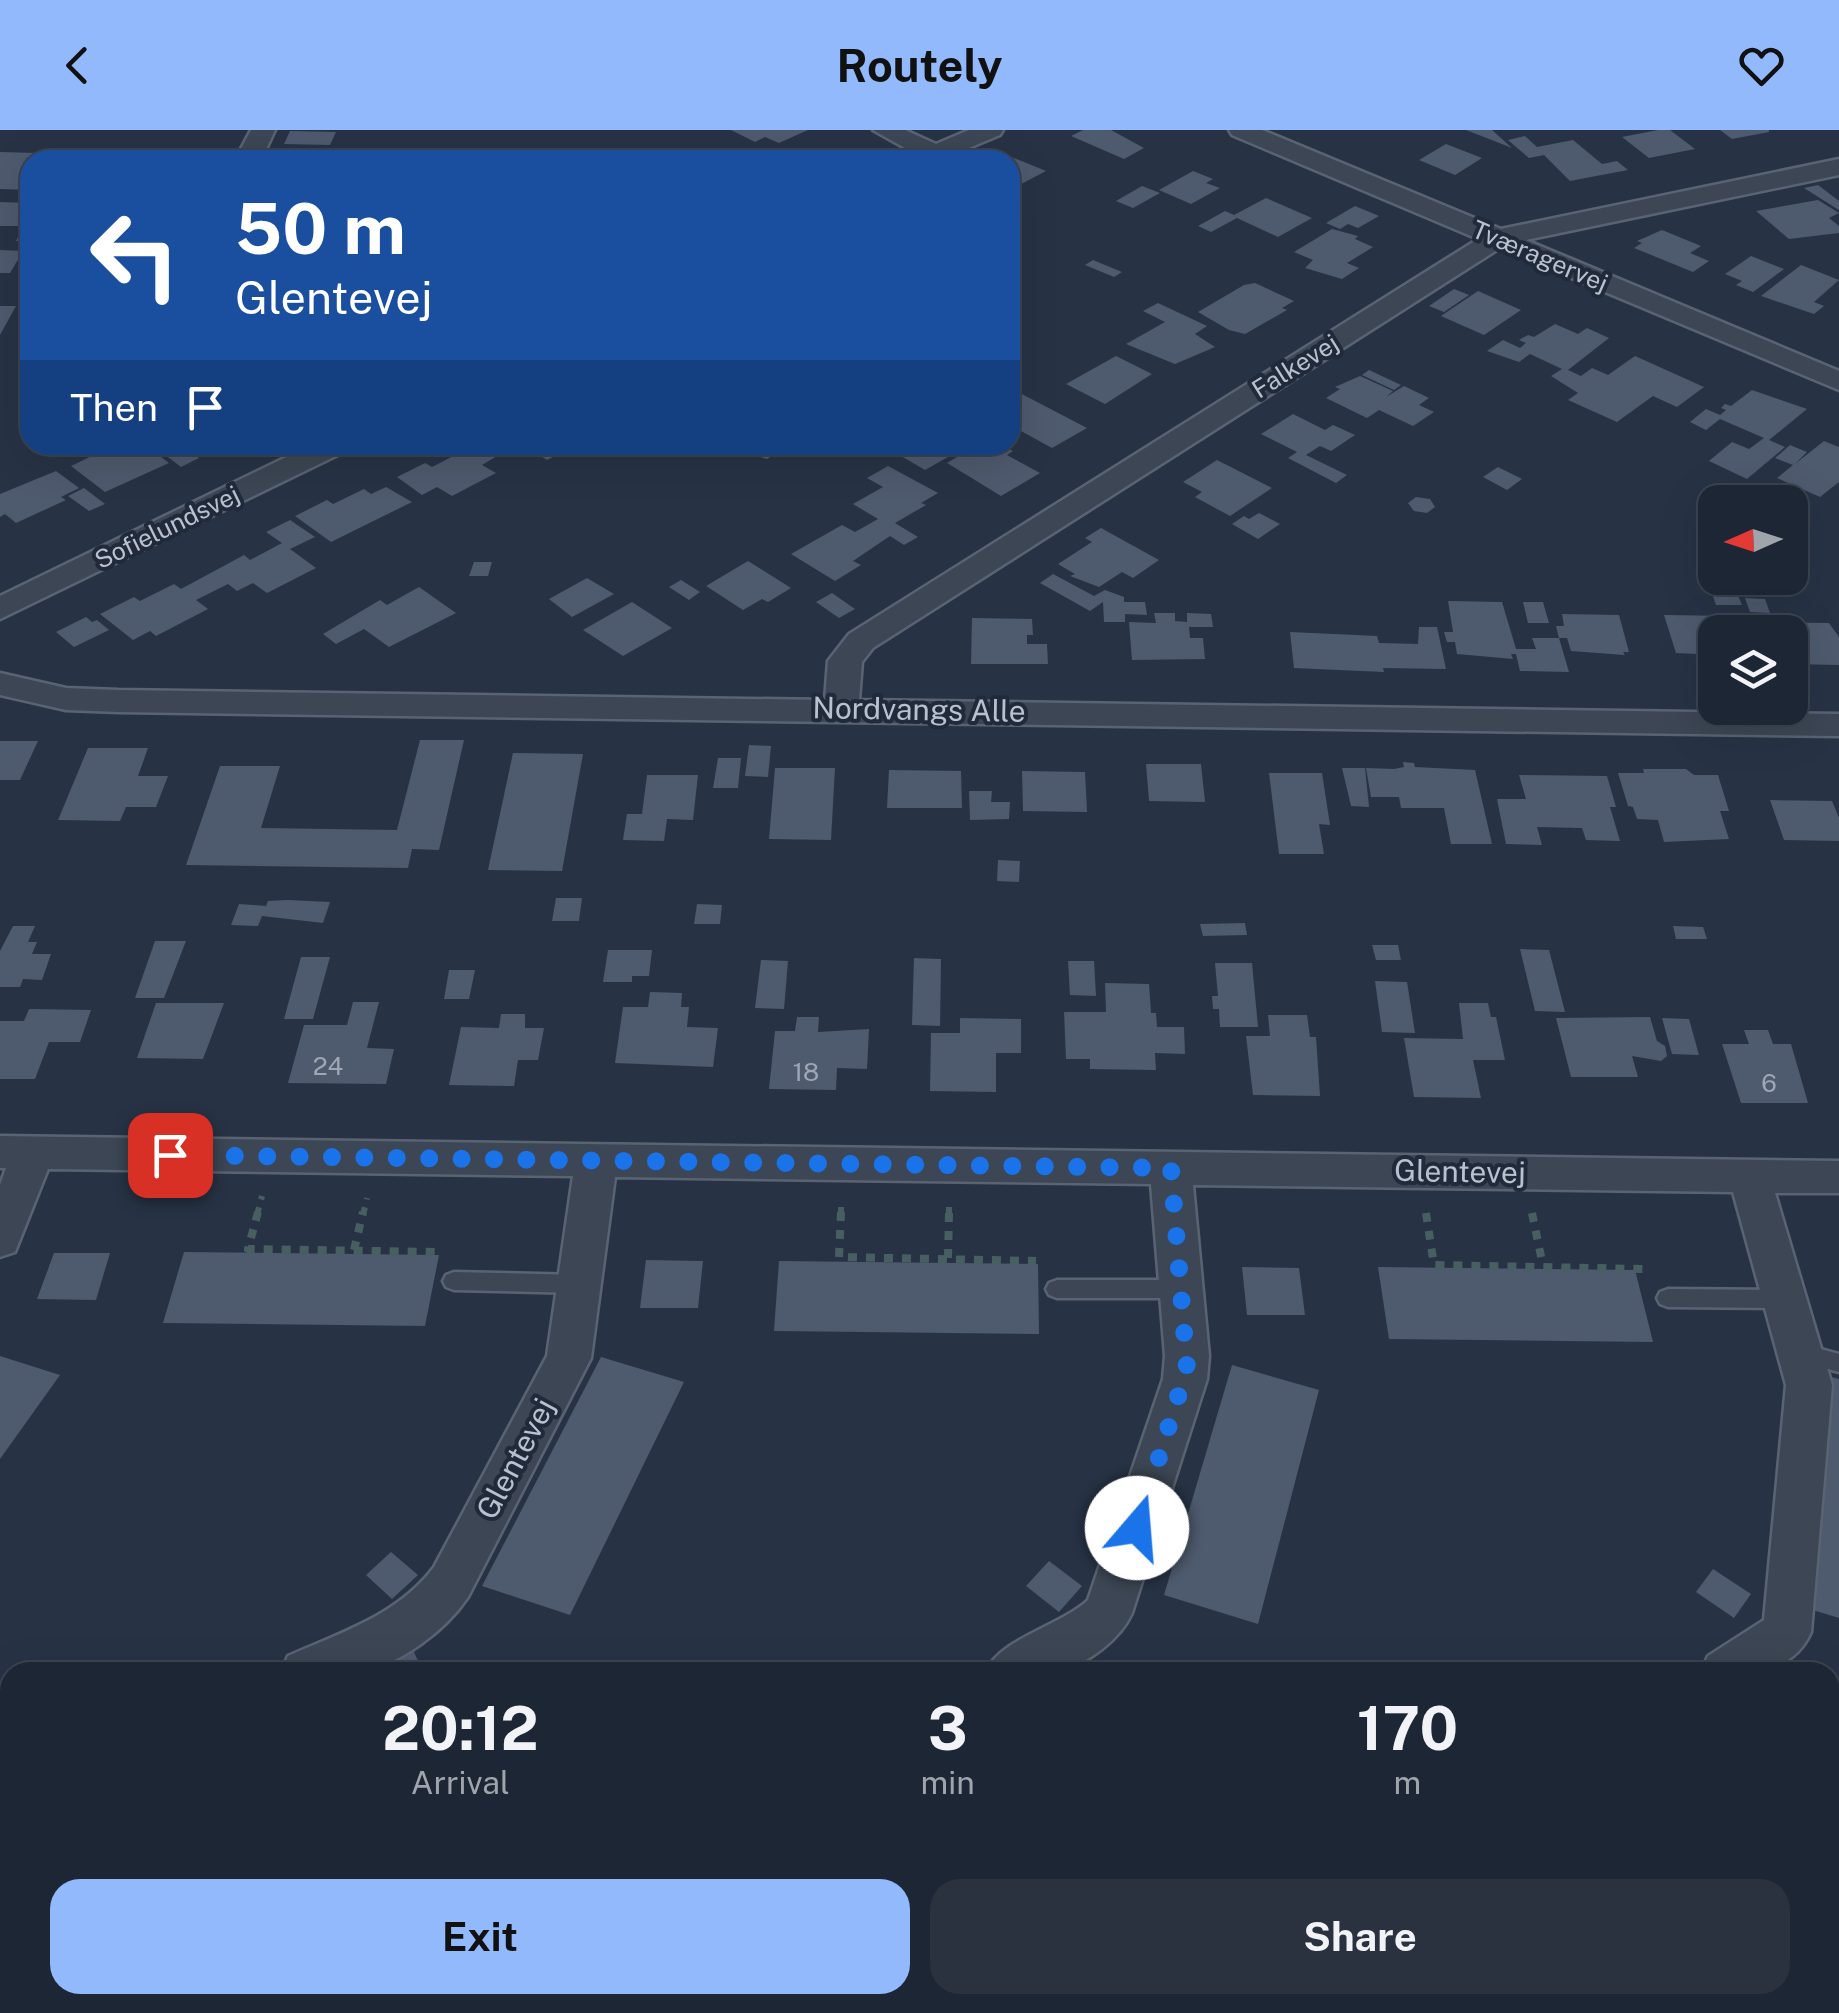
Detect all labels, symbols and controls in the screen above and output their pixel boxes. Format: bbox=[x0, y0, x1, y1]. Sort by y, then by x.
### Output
icon: back bbox=[50, 38, 105, 93]
icon: heart bbox=[1734, 38, 1789, 93]
text: Routely bbox=[837, 39, 1002, 92]
text: 50 m bbox=[235, 187, 406, 270]
icon: left bbox=[70, 190, 200, 320]
street label: Tværagervej bbox=[1468, 214, 1612, 298]
text: Glentevej bbox=[235, 271, 432, 324]
street label: Falkevej bbox=[1246, 328, 1344, 404]
icon: arrive bbox=[178, 380, 233, 435]
text: Then bbox=[70, 385, 158, 430]
street label: Sofielundsvej bbox=[90, 479, 244, 575]
north arrow bbox=[1698, 485, 1808, 595]
map controls bbox=[1698, 485, 1808, 725]
button: layers bbox=[1698, 615, 1808, 725]
street label: Nordvangs Alle bbox=[812, 689, 1026, 729]
house number: 24 bbox=[313, 1051, 343, 1081]
house number: 18 bbox=[793, 1057, 819, 1087]
house number: 6 bbox=[1761, 1068, 1777, 1098]
pin bbox=[128, 1113, 213, 1198]
icon: arrive bbox=[143, 1128, 198, 1183]
street label: Glentevej bbox=[1394, 1152, 1526, 1190]
street label: Glentevej bbox=[468, 1392, 562, 1525]
position arrow bbox=[1085, 1476, 1189, 1580]
text: 20:12 bbox=[382, 1693, 539, 1764]
text: 3 bbox=[928, 1693, 968, 1764]
text: 170 bbox=[1357, 1693, 1458, 1764]
text: Arrival bbox=[411, 1764, 510, 1801]
text: min bbox=[921, 1764, 975, 1801]
text: m bbox=[1394, 1764, 1421, 1801]
button: Exit bbox=[50, 1879, 910, 1994]
button: Share bbox=[930, 1879, 1790, 1994]

